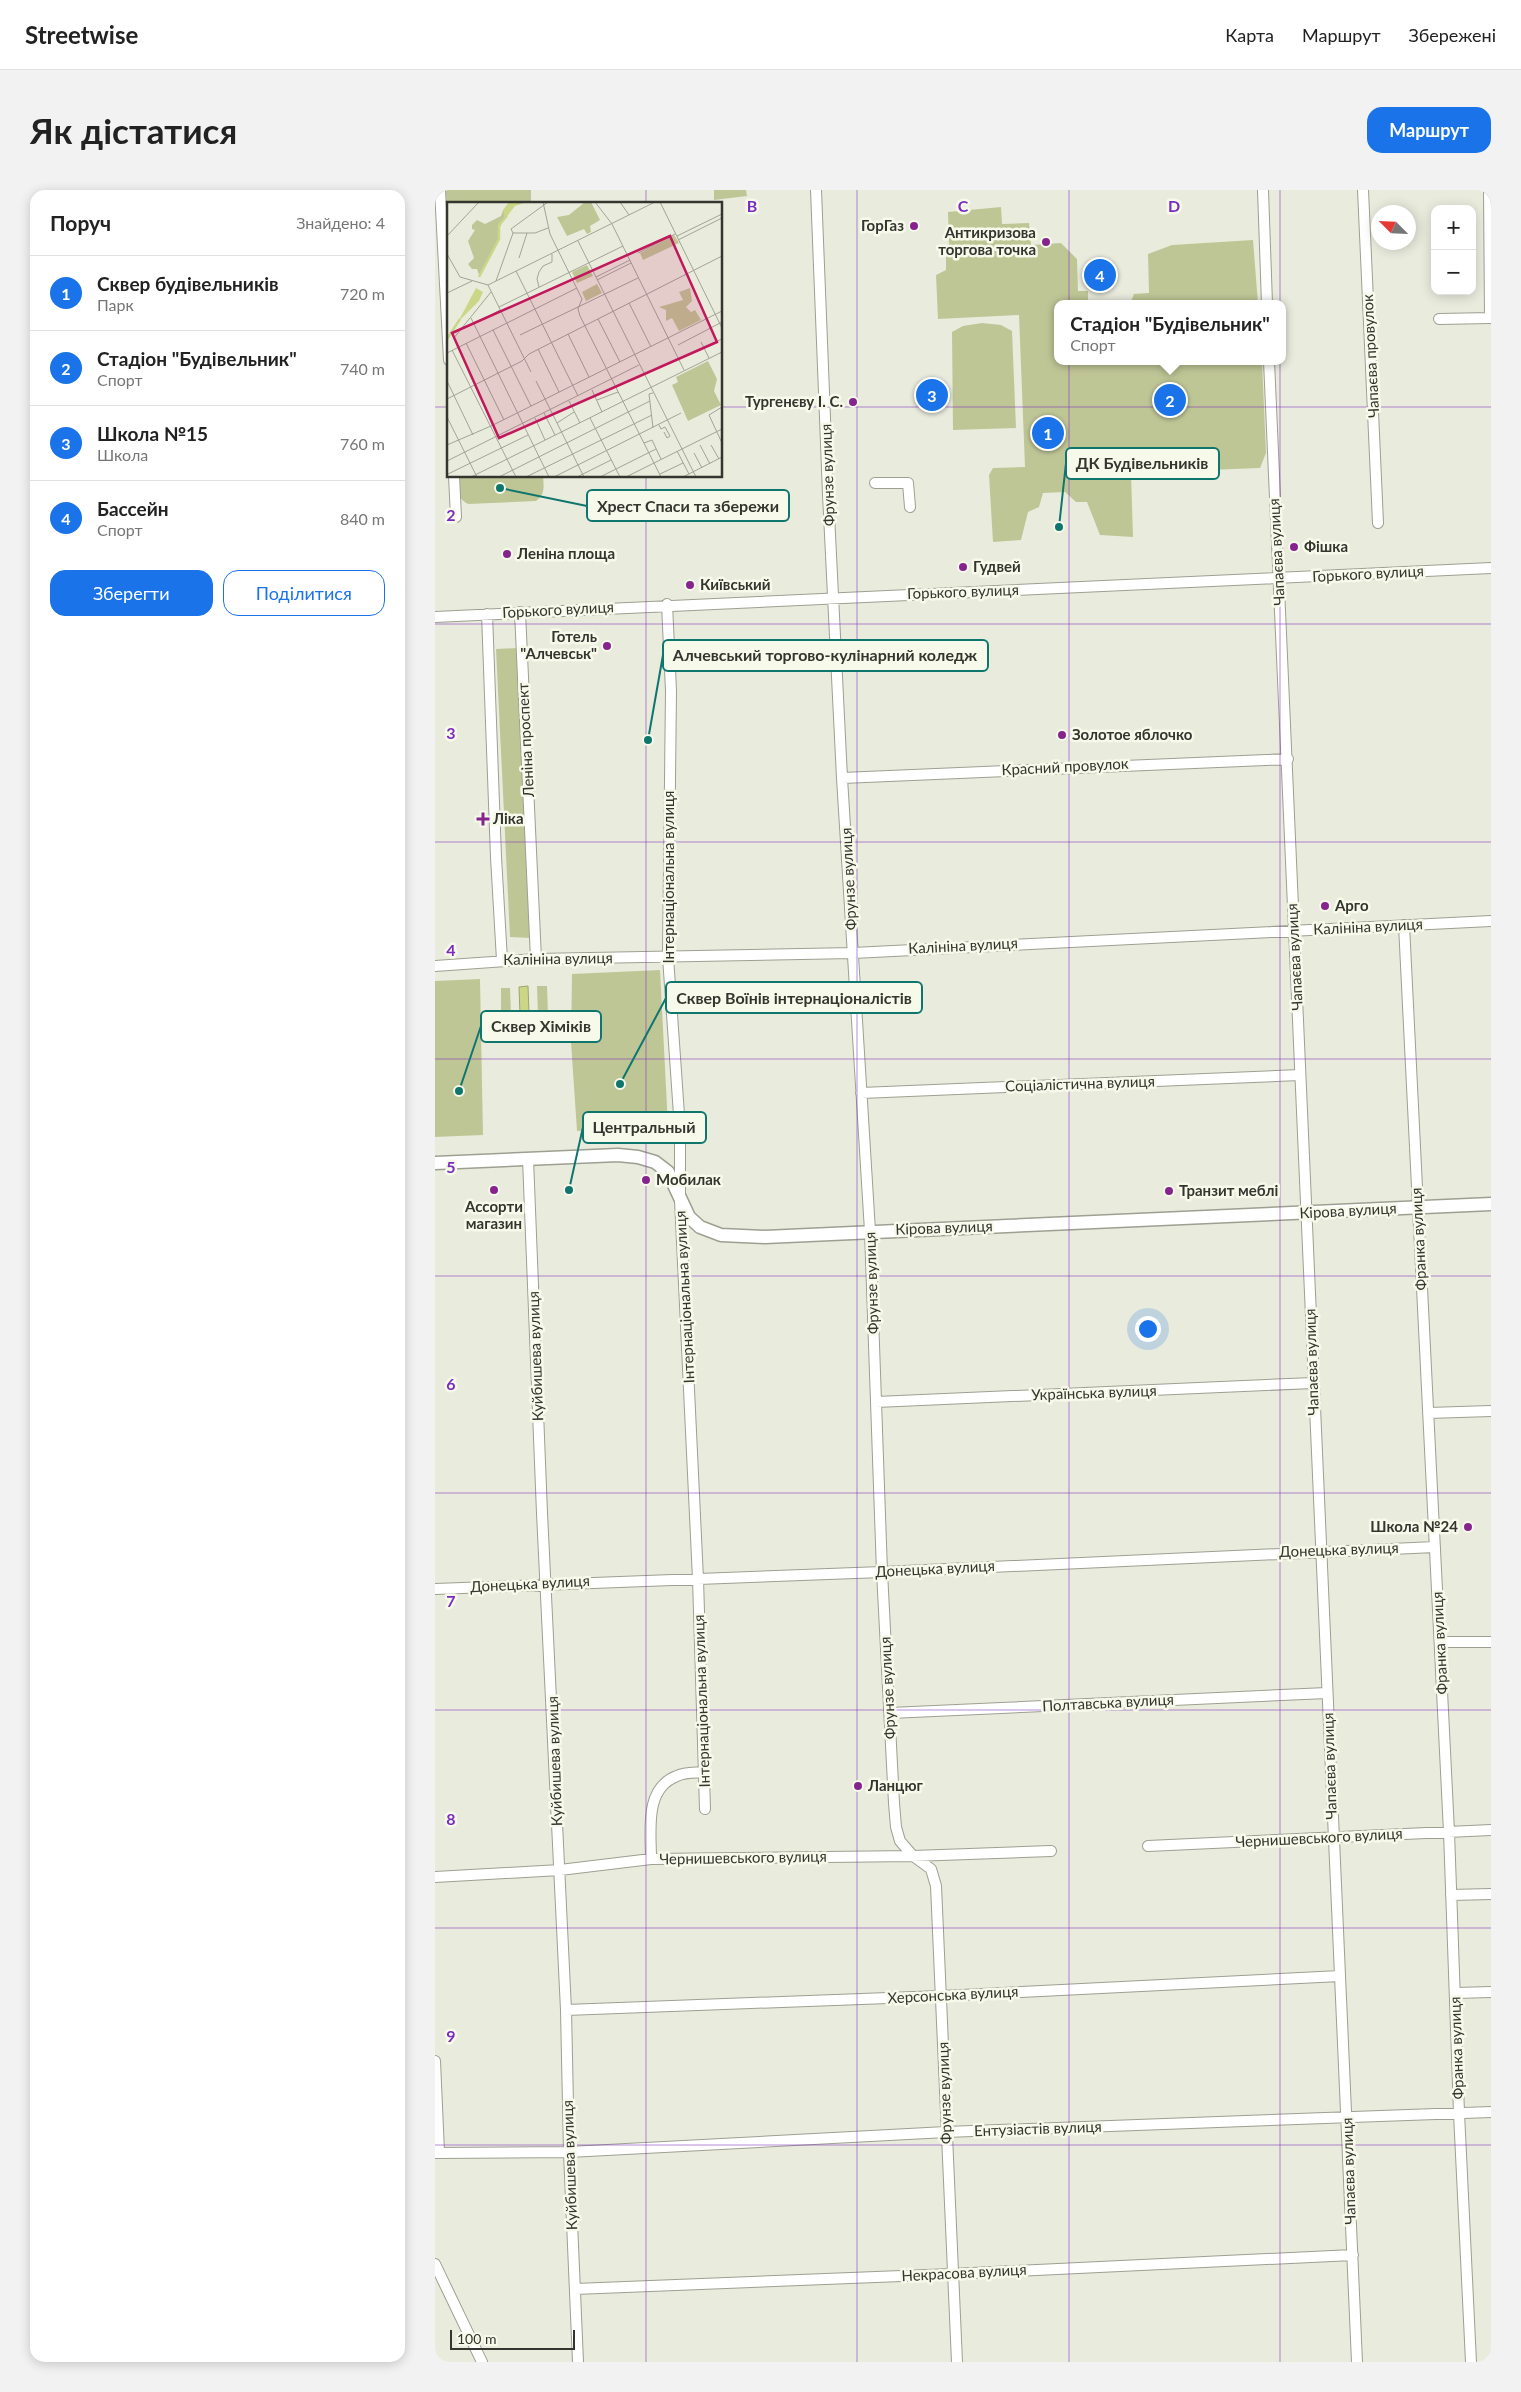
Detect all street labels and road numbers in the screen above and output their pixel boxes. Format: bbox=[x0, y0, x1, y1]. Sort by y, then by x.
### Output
street label: Чапаєва провулок bbox=[1358, 294, 1382, 418]
street label: Фрунзе вулиця bbox=[816, 423, 838, 527]
street label: Чапаєва вулиця bbox=[1264, 498, 1288, 606]
street label: Горького вулиця bbox=[1312, 561, 1424, 585]
street label: Горького вулиця bbox=[907, 580, 1019, 602]
street label: Горького вулиця bbox=[502, 597, 614, 621]
street label: Леніна проспект bbox=[513, 682, 537, 799]
street label: Красний провулок bbox=[1001, 754, 1129, 778]
street label: Інтернаціональна вулиця bbox=[659, 791, 677, 963]
street label: Фрунзе вулиця bbox=[836, 827, 860, 931]
street label: Чапаєва вулиця bbox=[1282, 903, 1306, 1011]
street label: Калініна вулиця bbox=[1313, 914, 1423, 938]
street label: Калініна вулиця bbox=[908, 933, 1018, 957]
street label: Калініна вулиця bbox=[503, 948, 613, 968]
street label: Соціалістична вулиця bbox=[1005, 1071, 1155, 1095]
street label: Франка вулиця bbox=[1406, 1187, 1430, 1291]
street label: Кірова вулиця bbox=[1299, 1198, 1397, 1222]
street label: Інтернаціональна вулиця bbox=[670, 1210, 698, 1384]
street label: Кірова вулиця bbox=[895, 1216, 993, 1238]
street label: Фрунзе вулиця bbox=[860, 1231, 882, 1335]
street label: Куйбишева вулиця bbox=[524, 1291, 546, 1421]
street label: Чапаєва вулиця bbox=[1300, 1308, 1322, 1416]
street label: Українська вулиця bbox=[1031, 1381, 1157, 1403]
street label: Донецька вулиця bbox=[1279, 1538, 1399, 1560]
street label: Донецька вулиця bbox=[875, 1556, 995, 1580]
street label: Донецька вулиця bbox=[470, 1571, 590, 1595]
street label: Франка вулиця bbox=[1427, 1591, 1451, 1695]
street label: Інтернаціональна вулиця bbox=[689, 1614, 713, 1788]
street label: Фрунзе вулиця bbox=[875, 1636, 899, 1740]
street label: Полтавська вулиця bbox=[1042, 1690, 1174, 1714]
street label: Куйбишева вулиця bbox=[543, 1696, 565, 1826]
street label: Чапаєва вулиця bbox=[1318, 1712, 1340, 1820]
street label: Чернишевського вулиця bbox=[1235, 1824, 1403, 1850]
street label: Чернишевського вулиця bbox=[659, 1847, 827, 1867]
street label: Херсонська вулиця bbox=[887, 1982, 1019, 2006]
street label: Франка вулиця bbox=[1445, 1996, 1467, 2100]
street label: Фрунзе вулиця bbox=[933, 2041, 955, 2145]
street label: Куйбишева вулиця bbox=[558, 2100, 580, 2230]
street label: Ентузіастів вулиця bbox=[974, 2117, 1102, 2139]
street label: Чапаєва вулиця bbox=[1337, 2117, 1359, 2225]
street label: Некрасова вулиця bbox=[901, 2260, 1027, 2284]

